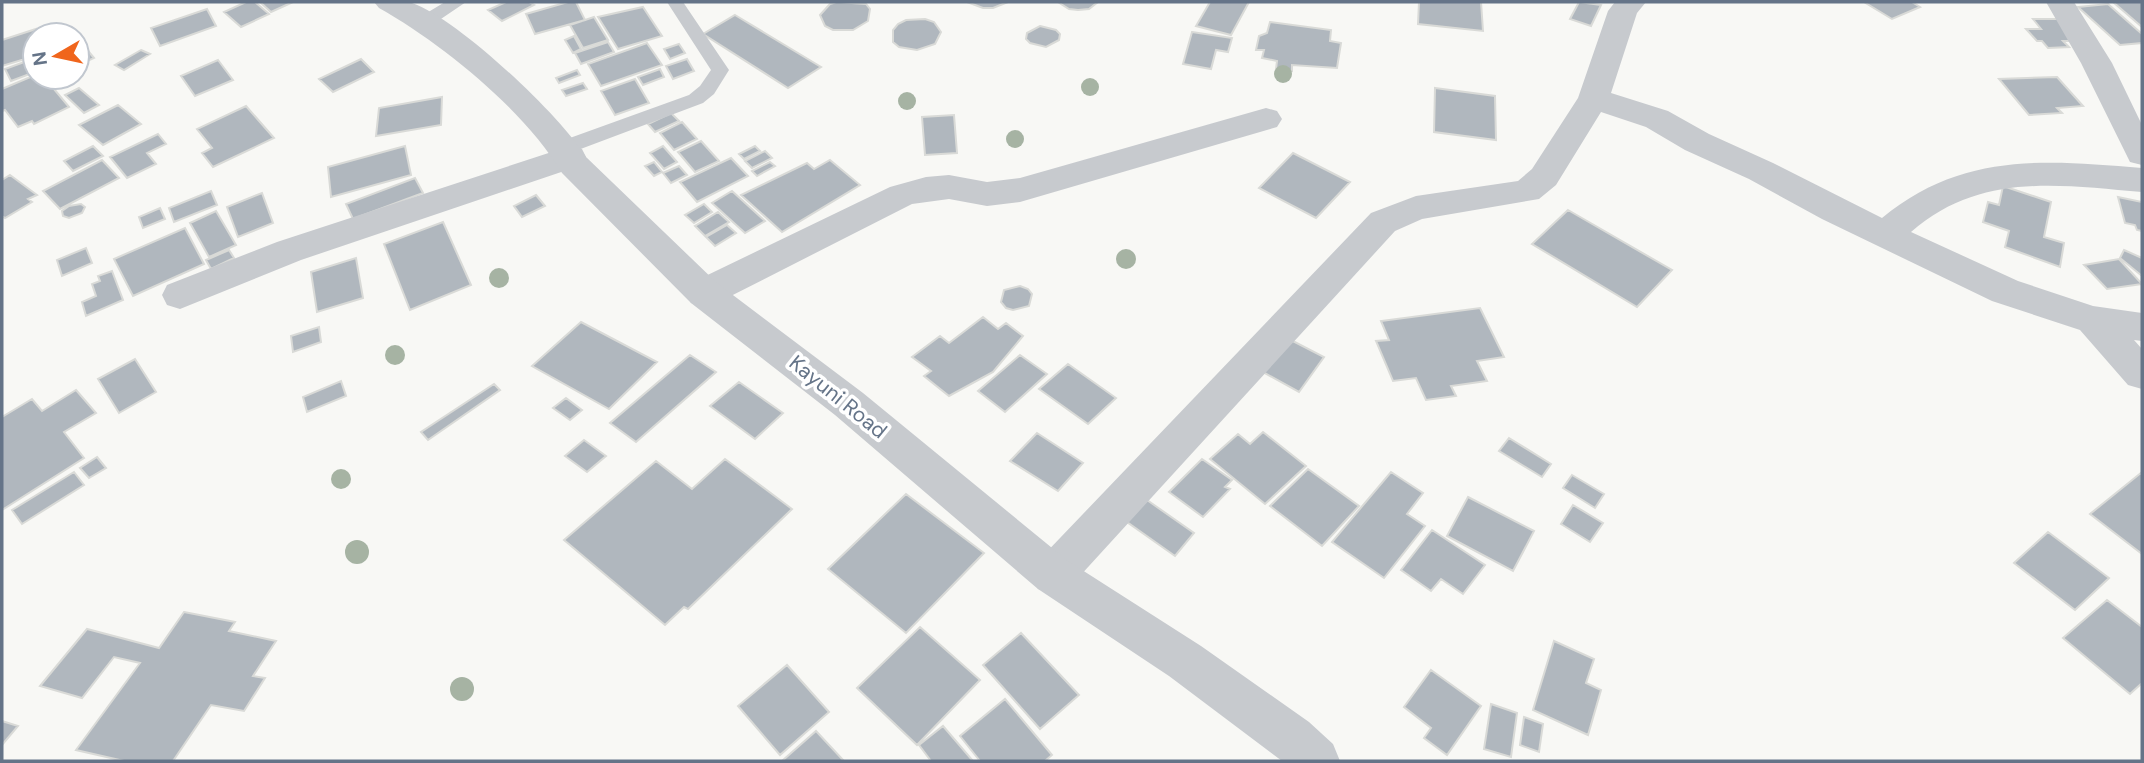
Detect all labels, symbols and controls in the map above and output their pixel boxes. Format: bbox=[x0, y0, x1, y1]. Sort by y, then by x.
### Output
north arrow bbox=[21, 21, 91, 91]
text: N bbox=[26, 50, 53, 67]
street label: Kayuni Road bbox=[783, 349, 893, 445]

